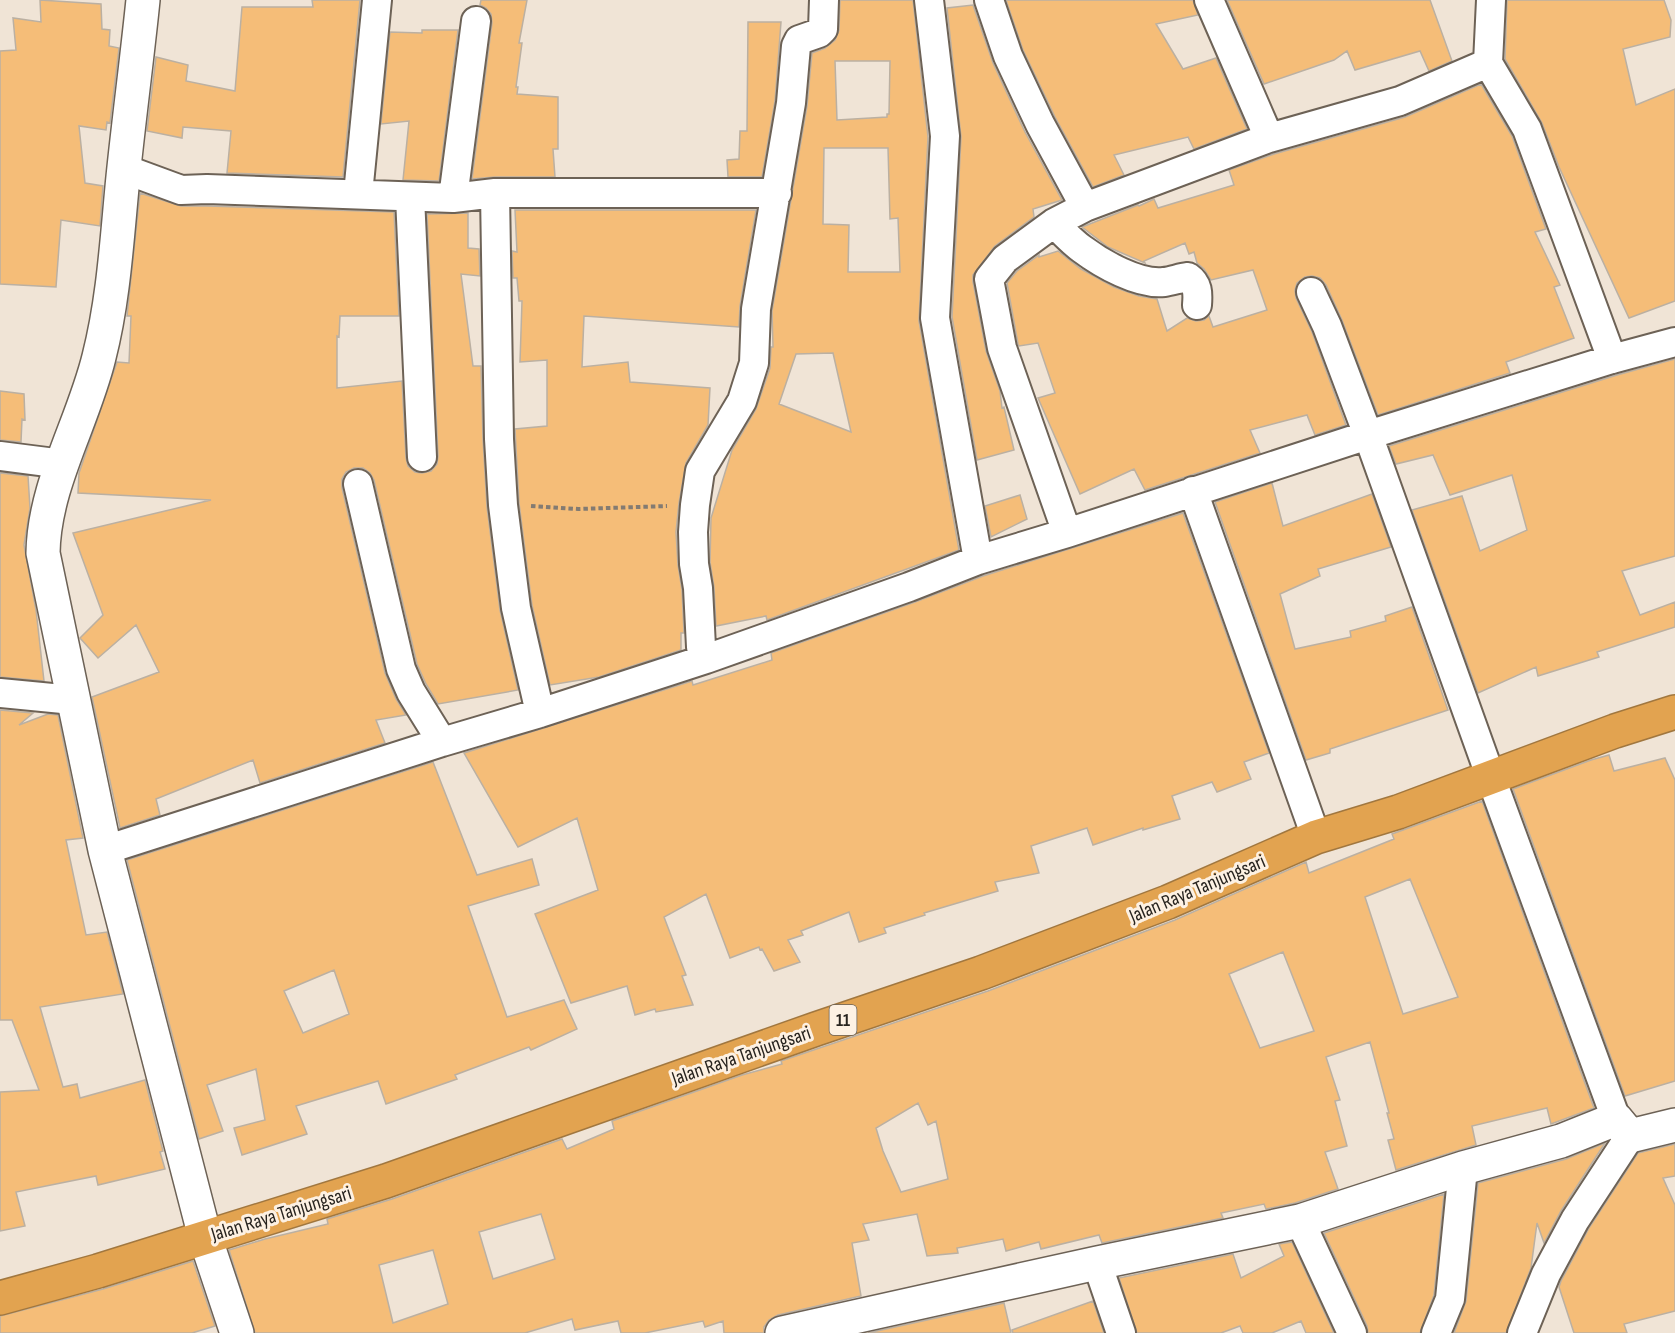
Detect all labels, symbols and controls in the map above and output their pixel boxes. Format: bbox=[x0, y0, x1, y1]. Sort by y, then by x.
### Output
street label: Jalan Raya Tanjungsari bbox=[1125, 849, 1269, 929]
road number: 11 bbox=[830, 1005, 856, 1035]
street label: Jalan Raya Tanjungsari bbox=[668, 1021, 814, 1091]
street label: Jalan Raya Tanjungsari bbox=[207, 1181, 354, 1247]

